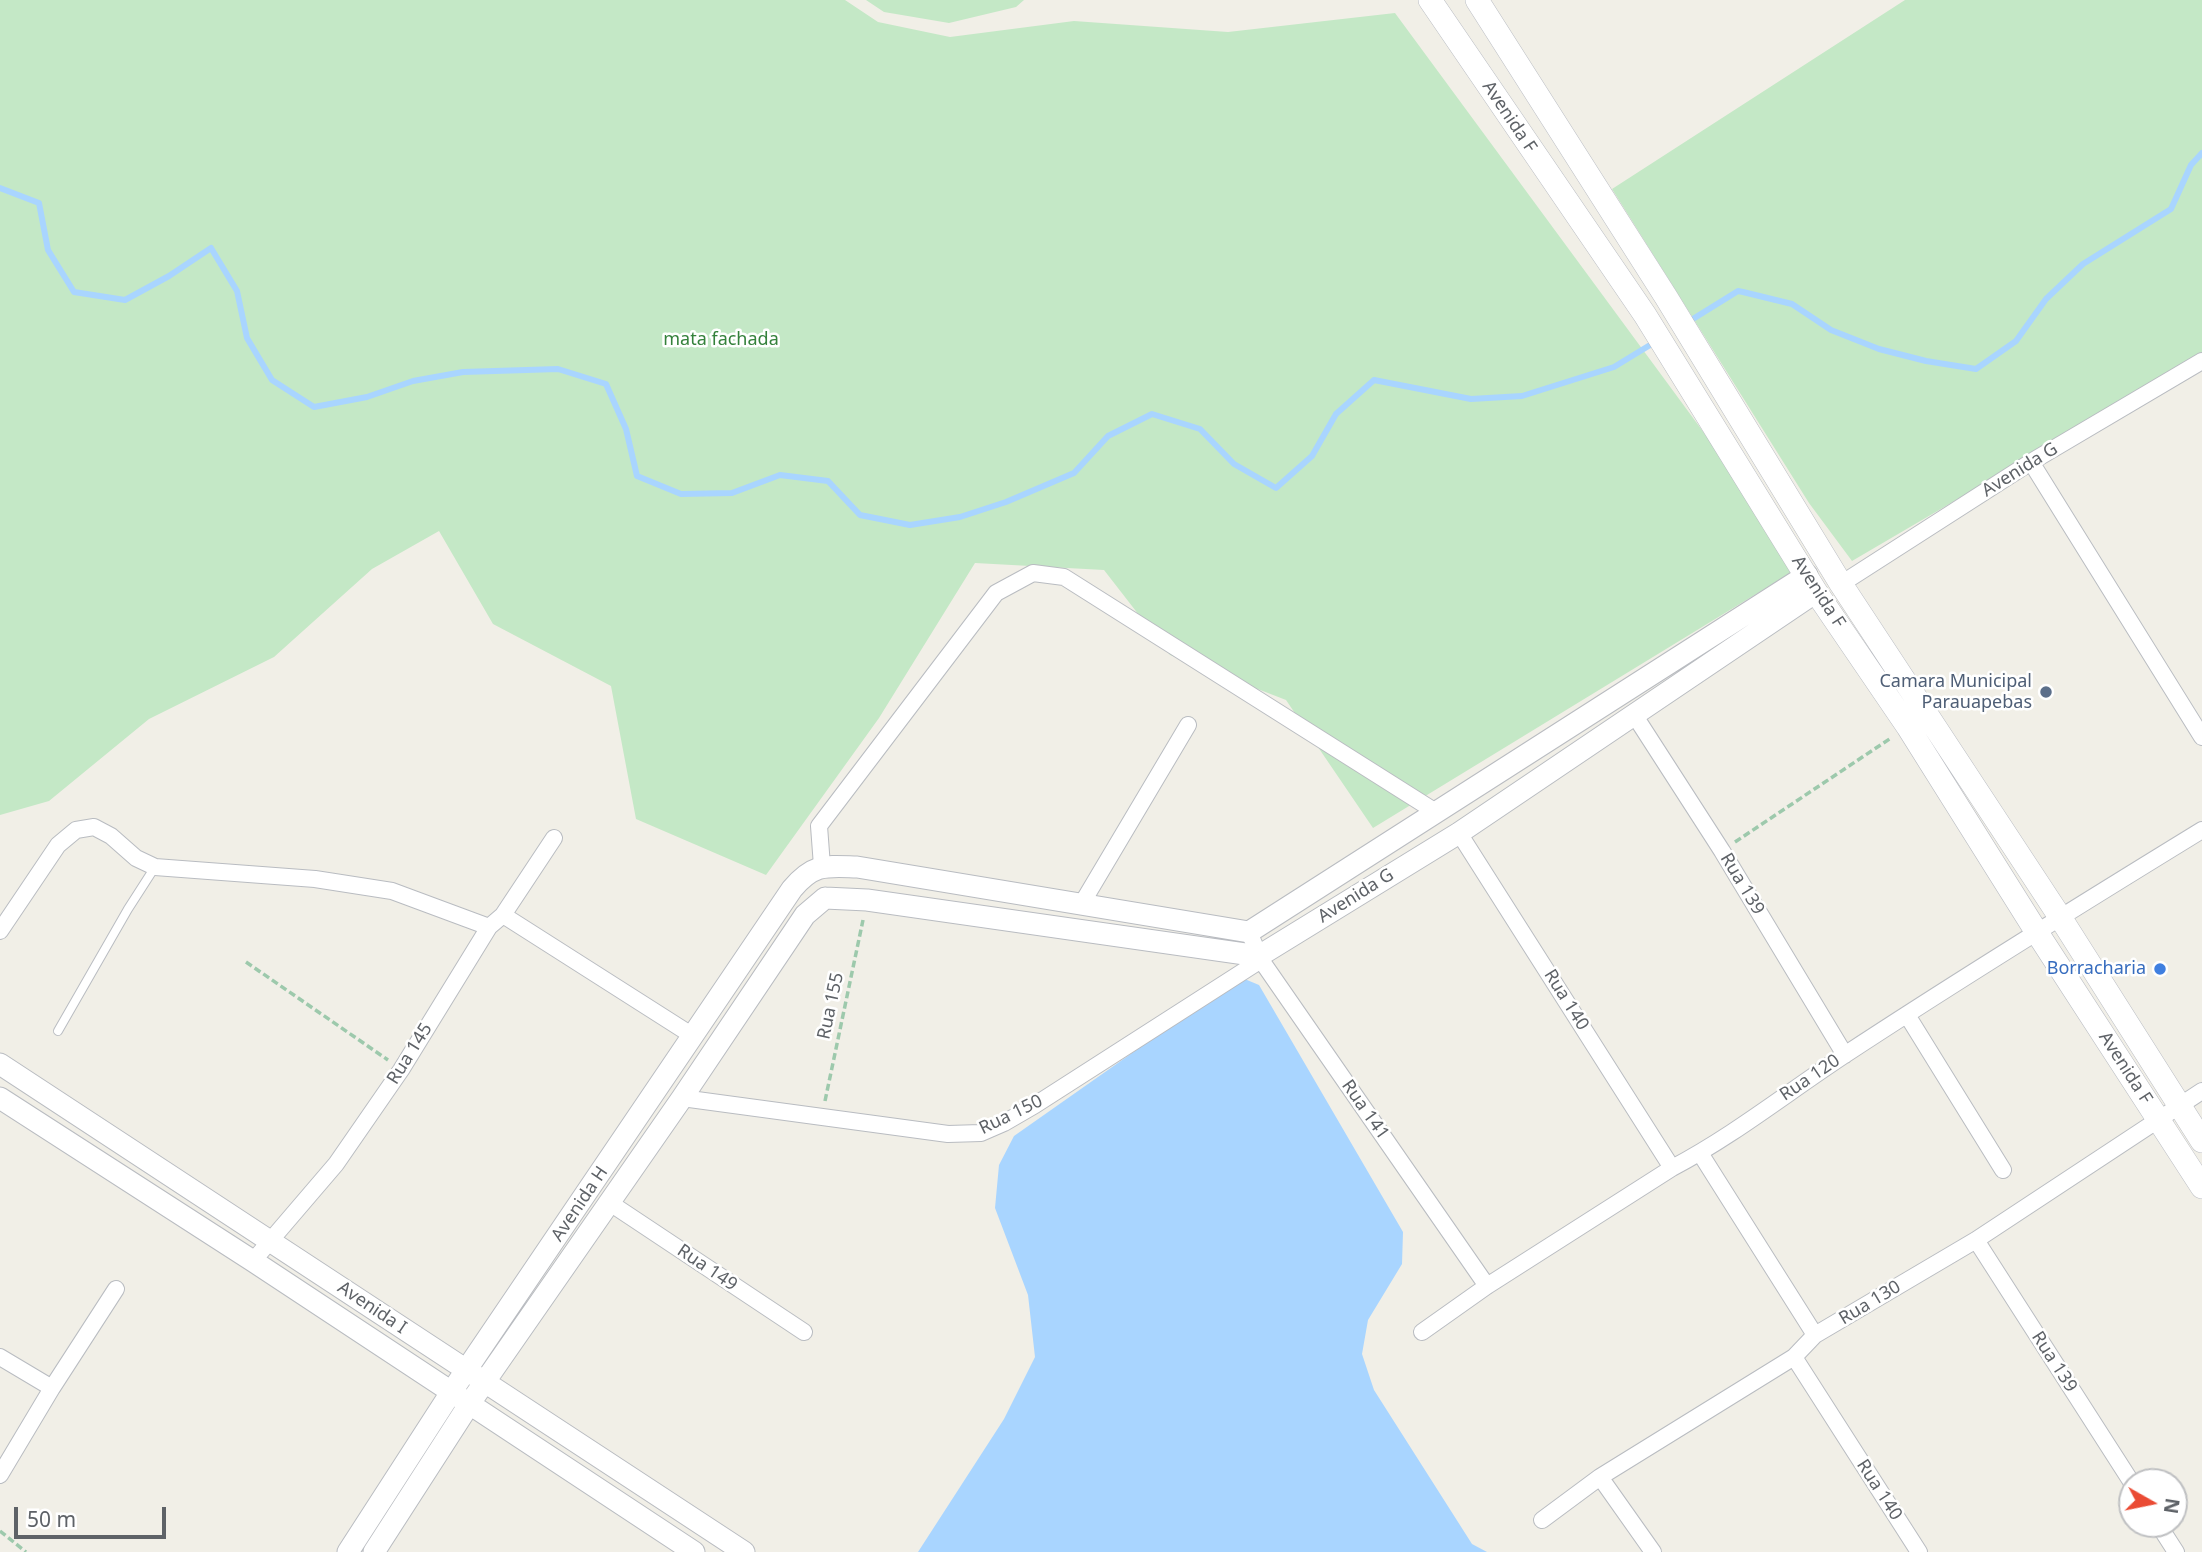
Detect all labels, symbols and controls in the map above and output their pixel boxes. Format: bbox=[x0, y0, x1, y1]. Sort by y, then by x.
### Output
street label: Avenida F bbox=[1477, 77, 1541, 157]
park label: mata fachada bbox=[663, 329, 779, 351]
street label: Avenida G bbox=[1978, 438, 2062, 502]
street label: Avenida F bbox=[1787, 552, 1849, 632]
place label: Camara Municipal Parauapebas bbox=[1879, 671, 2032, 714]
marker: Camara Municipal Parauapebas bbox=[2038, 684, 2054, 700]
street label: Rua 139 bbox=[1715, 849, 1769, 919]
street label: Avenida G bbox=[1314, 864, 1398, 928]
place label: Borracharia bbox=[2047, 958, 2146, 980]
marker: Borracharia bbox=[2152, 961, 2168, 977]
street label: Rua 140 bbox=[1539, 965, 1593, 1035]
street label: Rua 155 bbox=[813, 971, 849, 1041]
street label: Rua 145 bbox=[383, 1019, 437, 1089]
street label: Avenida F bbox=[2094, 1028, 2156, 1108]
street label: Rua 120 bbox=[1776, 1050, 1844, 1106]
street label: Rua 141 bbox=[1337, 1076, 1393, 1144]
street label: Rua 150 bbox=[976, 1090, 1046, 1140]
street label: Avenida H bbox=[547, 1162, 613, 1246]
street label: Rua 149 bbox=[673, 1240, 741, 1296]
street label: Rua 130 bbox=[1835, 1276, 1905, 1330]
street label: Avenida I bbox=[333, 1277, 411, 1339]
street label: Rua 139 bbox=[2026, 1328, 2082, 1396]
street label: Rua 140 bbox=[1851, 1456, 1907, 1524]
north arrow bbox=[2118, 1468, 2188, 1538]
scale bar bbox=[18, 1492, 170, 1536]
text: N bbox=[2158, 1496, 2186, 1516]
text: 50 m bbox=[27, 1505, 76, 1533]

